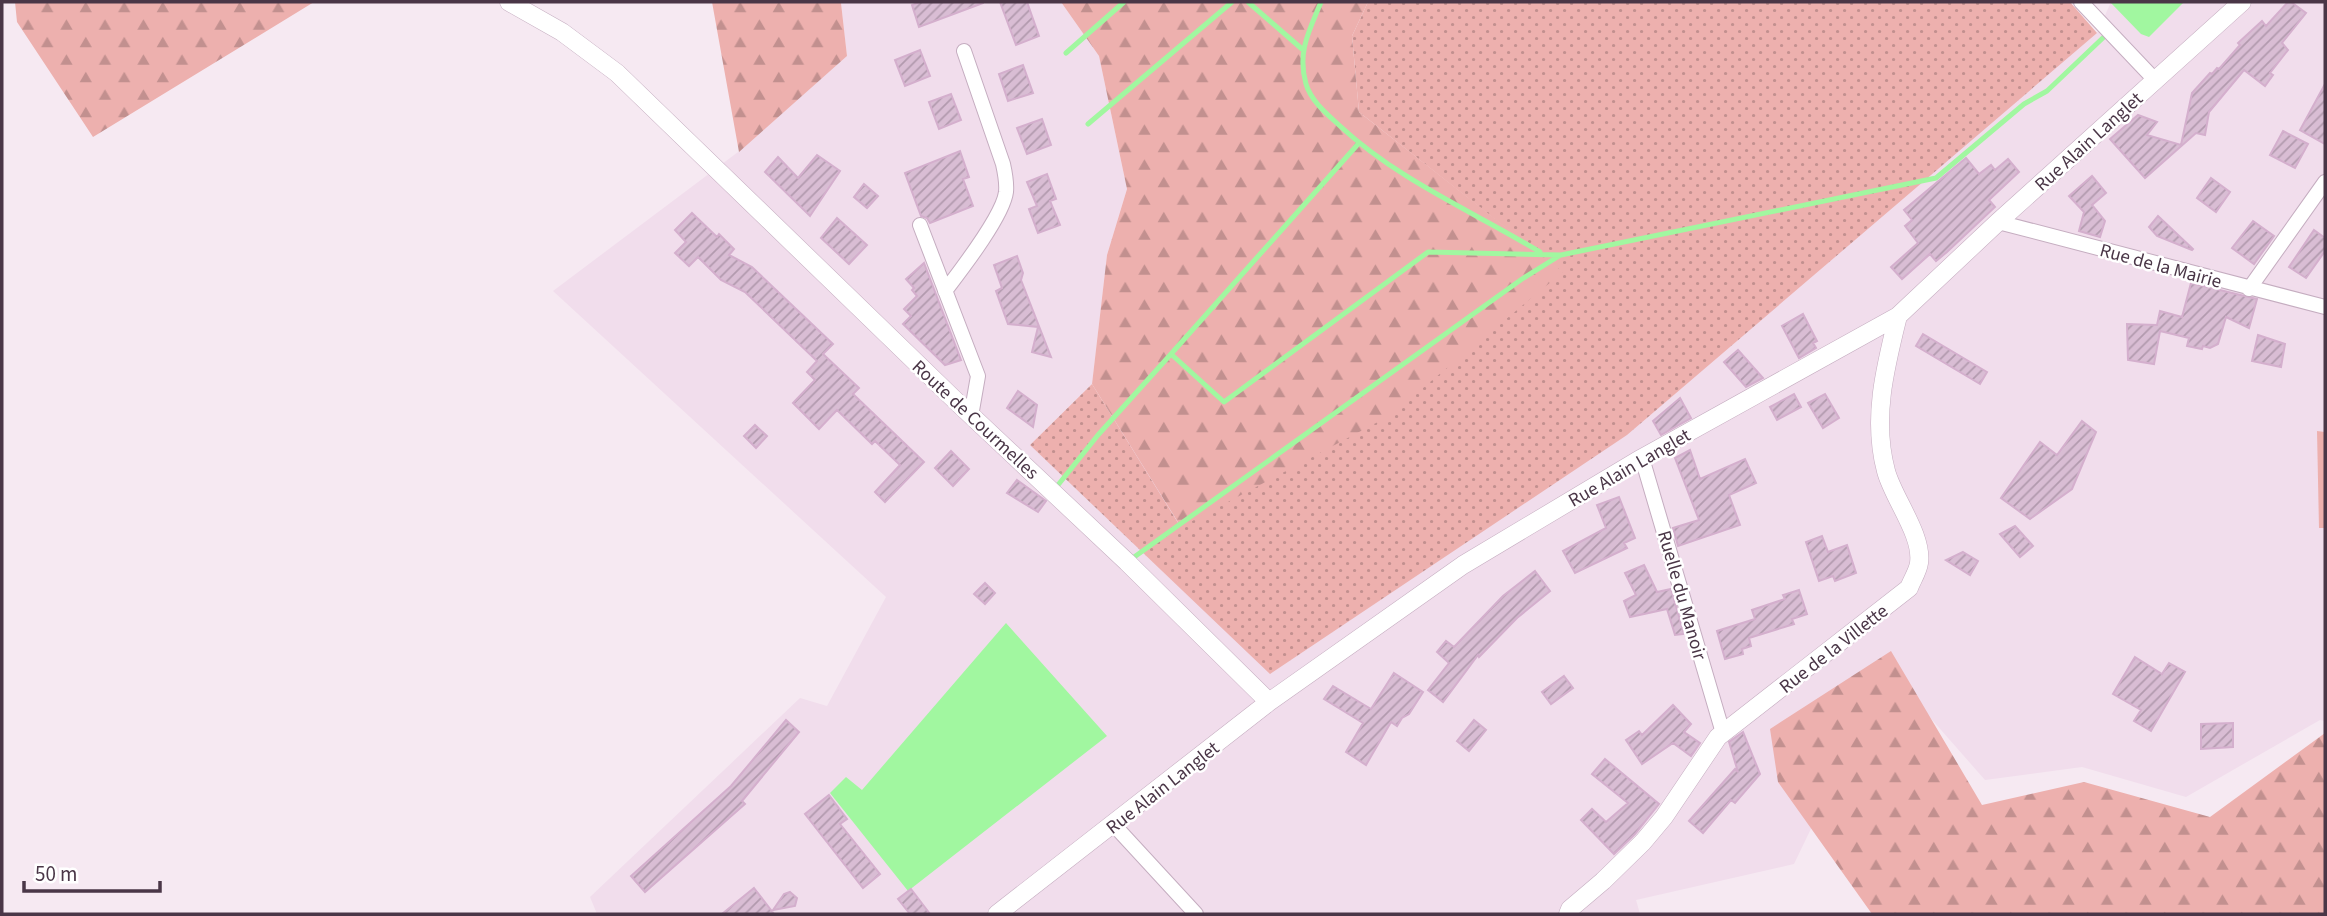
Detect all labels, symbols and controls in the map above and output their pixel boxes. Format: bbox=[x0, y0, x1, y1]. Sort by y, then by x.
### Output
street label: Rue Alain Langlet bbox=[2029, 86, 2149, 198]
street label: Rue de la Mairie bbox=[2097, 237, 2225, 296]
street label: Route de Courmelles bbox=[906, 354, 1044, 486]
street label: Rue Alain Langlet bbox=[1564, 422, 1696, 514]
street label: Ruelle du Manoir bbox=[1650, 528, 1713, 664]
street label: Rue de la Villette bbox=[1774, 598, 1894, 700]
street label: Rue Alain Langlet bbox=[1101, 735, 1226, 841]
scale bar bbox=[24, 850, 161, 894]
text: 50 m bbox=[35, 859, 77, 889]

